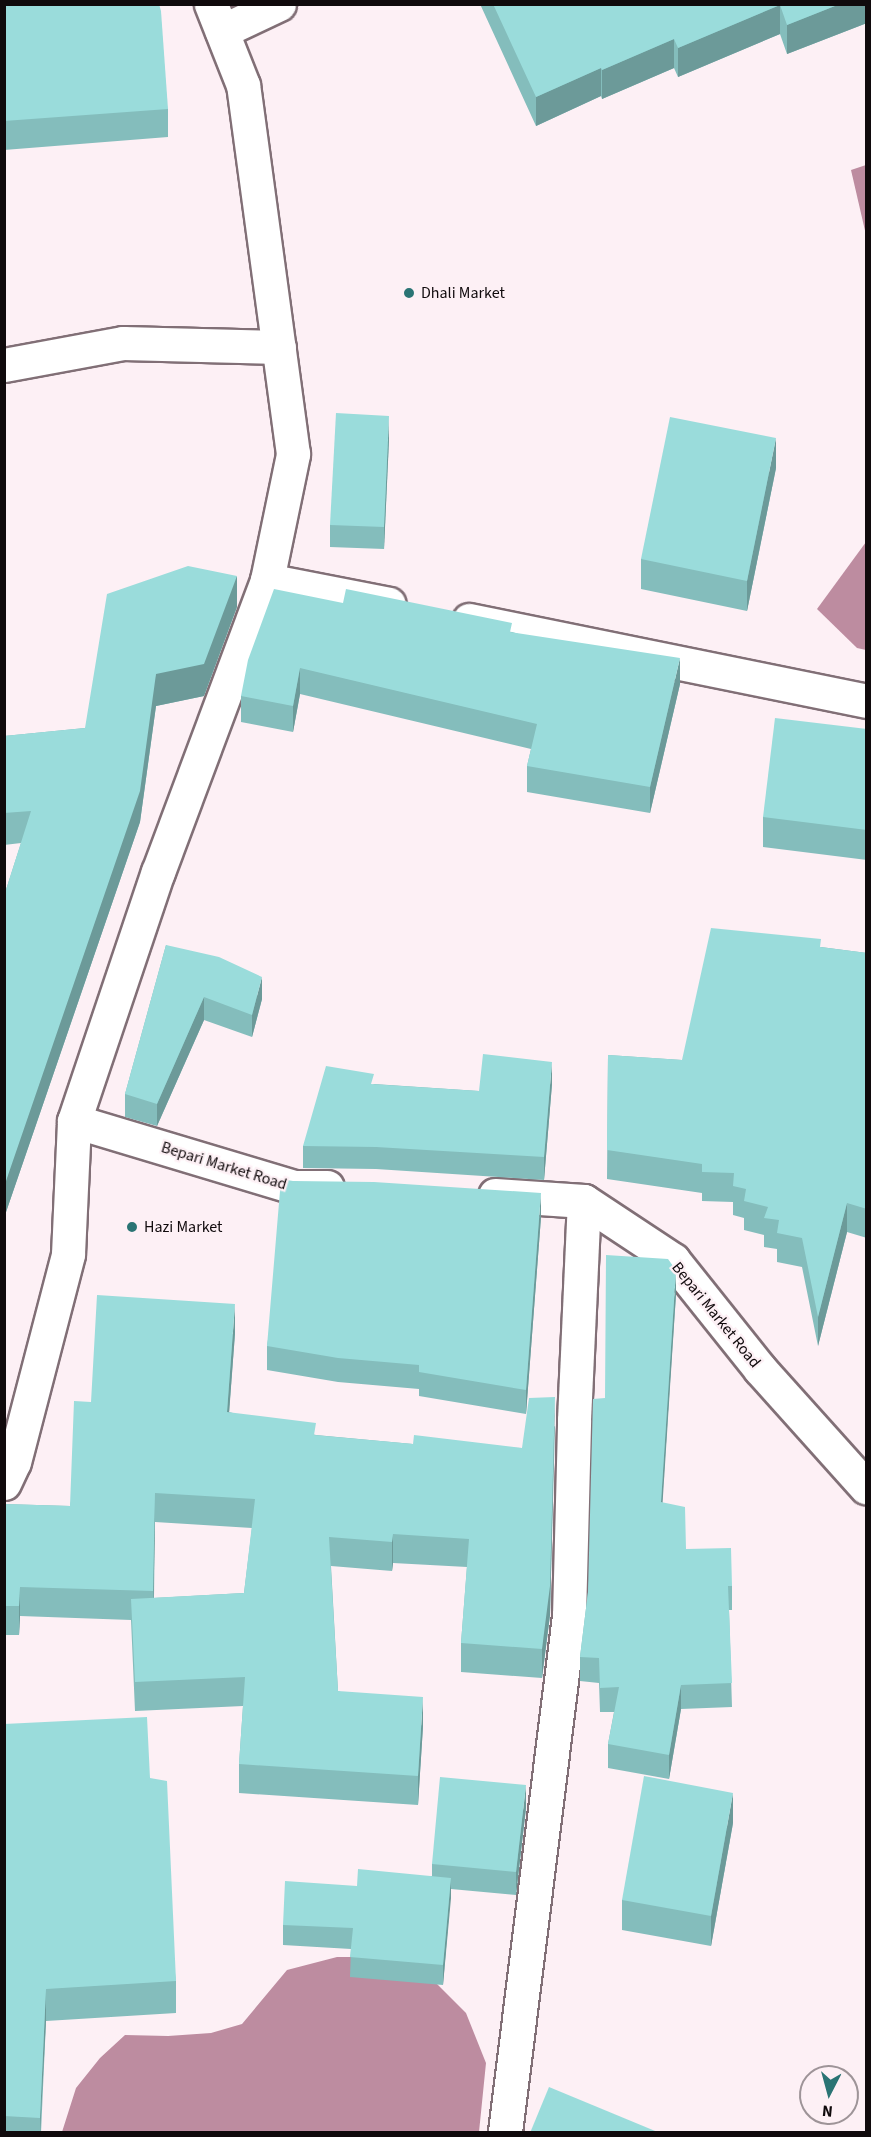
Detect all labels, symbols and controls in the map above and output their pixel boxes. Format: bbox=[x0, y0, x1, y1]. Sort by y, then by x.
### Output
place label: Dhali Market bbox=[421, 283, 505, 303]
marker: Dhali Market bbox=[402, 286, 416, 300]
street label: Bepari Market Road bbox=[159, 1138, 289, 1194]
place label: Hazi Market bbox=[144, 1217, 222, 1237]
marker: Hazi Market bbox=[125, 1220, 139, 1234]
street label: Bepari Market Road bbox=[668, 1258, 764, 1372]
north arrow bbox=[799, 2065, 859, 2125]
text: N bbox=[821, 2099, 834, 2122]

